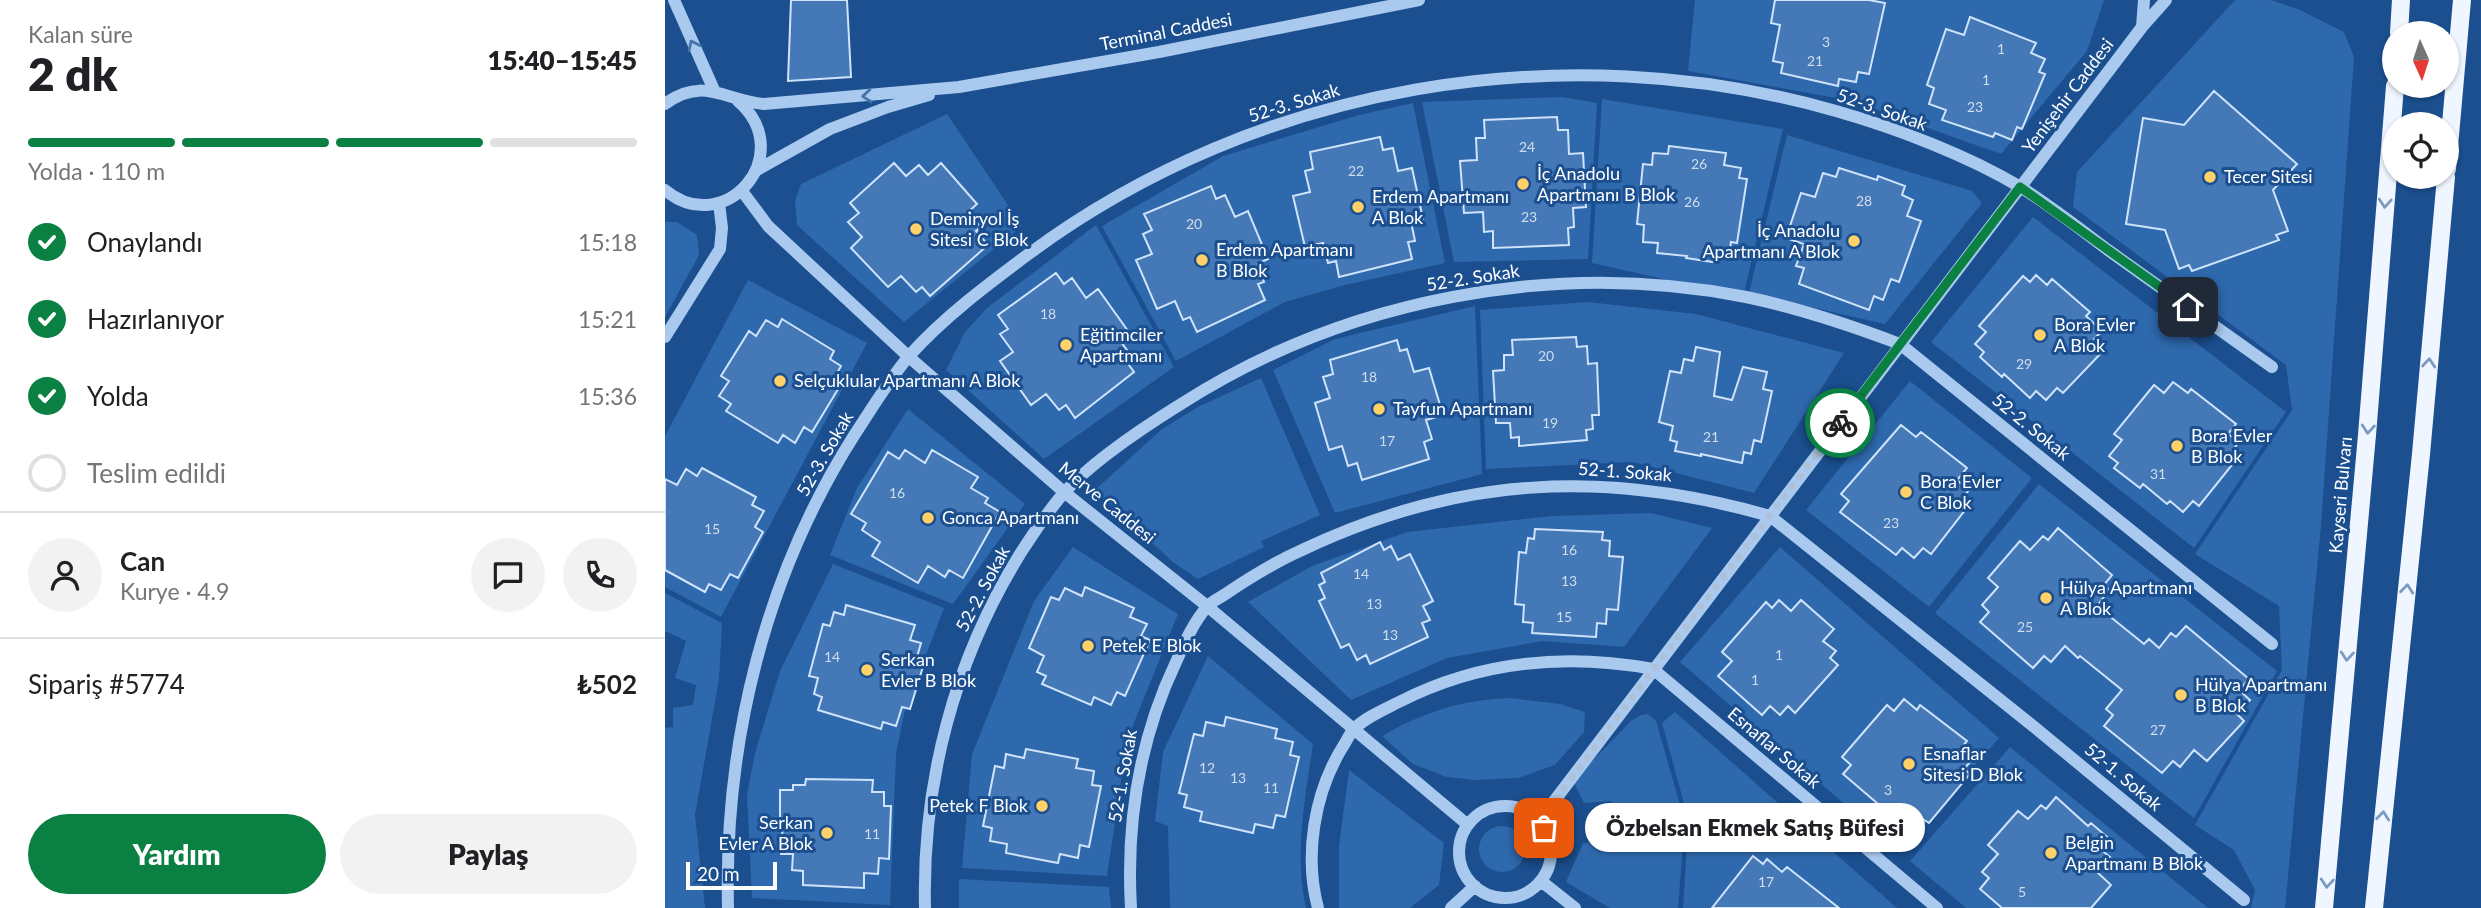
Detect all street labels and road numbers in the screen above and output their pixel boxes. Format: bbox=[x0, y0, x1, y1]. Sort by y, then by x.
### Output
street label: Terminal Caddesi bbox=[1098, 7, 1234, 55]
street label: Yenişehir Caddesi bbox=[2017, 34, 2118, 157]
street label: 52-3. Sokak bbox=[1246, 78, 1343, 126]
street label: 52-3. Sokak bbox=[1834, 83, 1931, 135]
street label: 52-2. Sokak bbox=[1425, 259, 1522, 295]
street label: 52-2. Sokak bbox=[1988, 388, 2076, 465]
street label: 52-3. Sokak bbox=[791, 407, 858, 500]
street label: Kayseri Bulvarı bbox=[2324, 436, 2356, 554]
street label: Merve Caddesi bbox=[1055, 456, 1161, 548]
street label: 52-1. Sokak bbox=[1577, 457, 1674, 485]
street label: 52-2. Sokak bbox=[950, 541, 1014, 635]
street label: Esnaflar Sokak bbox=[1724, 702, 1826, 793]
street label: 52-1. Sokak bbox=[1103, 727, 1141, 824]
street label: 52-1. Sokak bbox=[2081, 738, 2167, 815]

